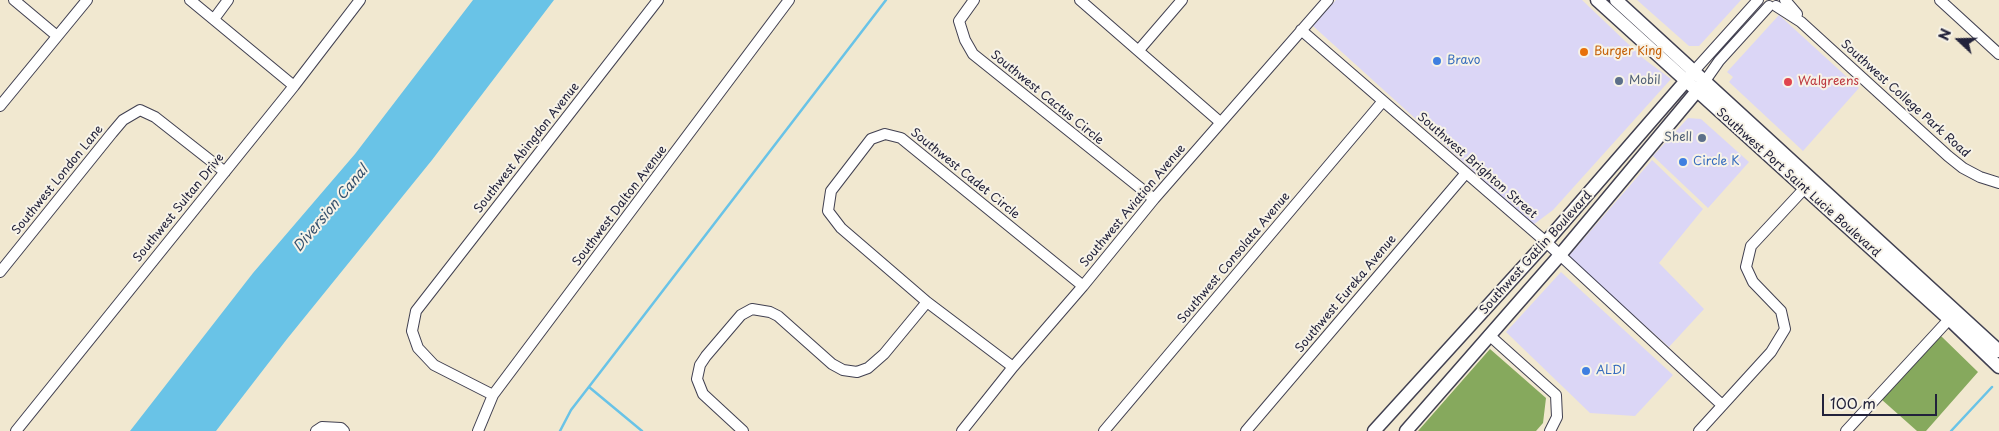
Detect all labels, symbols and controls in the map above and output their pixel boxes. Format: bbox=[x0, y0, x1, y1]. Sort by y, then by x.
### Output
north arrow bbox=[1934, 15, 1984, 65]
text: N bbox=[1933, 26, 1956, 43]
street label: Southwest College Park Road bbox=[1838, 37, 1972, 161]
place label: Burger King bbox=[1594, 45, 1662, 59]
marker: Burger King bbox=[1578, 46, 1590, 58]
street label: Southwest Cactus Circle bbox=[988, 48, 1106, 148]
place label: Bravo bbox=[1447, 54, 1480, 68]
marker: Bravo bbox=[1431, 55, 1443, 67]
place label: Mobil bbox=[1629, 74, 1661, 88]
marker: Mobil bbox=[1613, 75, 1625, 87]
place label: Walgreens bbox=[1798, 75, 1859, 89]
marker: Walgreens bbox=[1782, 76, 1794, 88]
street label: Southwest Abingdon Avenue bbox=[472, 80, 582, 216]
street label: Southwest Port Saint Lucie Boulevard bbox=[1713, 106, 1883, 260]
street label: Southwest Brighton Street bbox=[1414, 110, 1540, 222]
street label: Southwest London Lane bbox=[9, 122, 107, 238]
street label: Southwest Cadet Circle bbox=[908, 126, 1022, 222]
place label: Shell bbox=[1664, 131, 1692, 145]
marker: Shell bbox=[1696, 132, 1708, 144]
street label: Southwest Aviation Avenue bbox=[1077, 142, 1189, 270]
street label: Southwest Dalton Avenue bbox=[570, 143, 670, 269]
street label: Southwest Sultan Drive bbox=[131, 151, 227, 265]
place label: Circle K bbox=[1693, 155, 1739, 169]
marker: Circle K bbox=[1677, 156, 1689, 168]
water label: Diversion Canal bbox=[290, 163, 372, 255]
street label: Southwest Consolata Avenue bbox=[1175, 189, 1293, 327]
street label: Southwest Gatlin Boulevard bbox=[1477, 189, 1595, 317]
street label: Southwest Eureka Avenue bbox=[1293, 232, 1399, 356]
place label: ALDI bbox=[1596, 364, 1626, 378]
marker: ALDI bbox=[1580, 365, 1592, 377]
scale bar bbox=[1824, 384, 1939, 416]
text: 100 m bbox=[1830, 391, 1876, 414]

